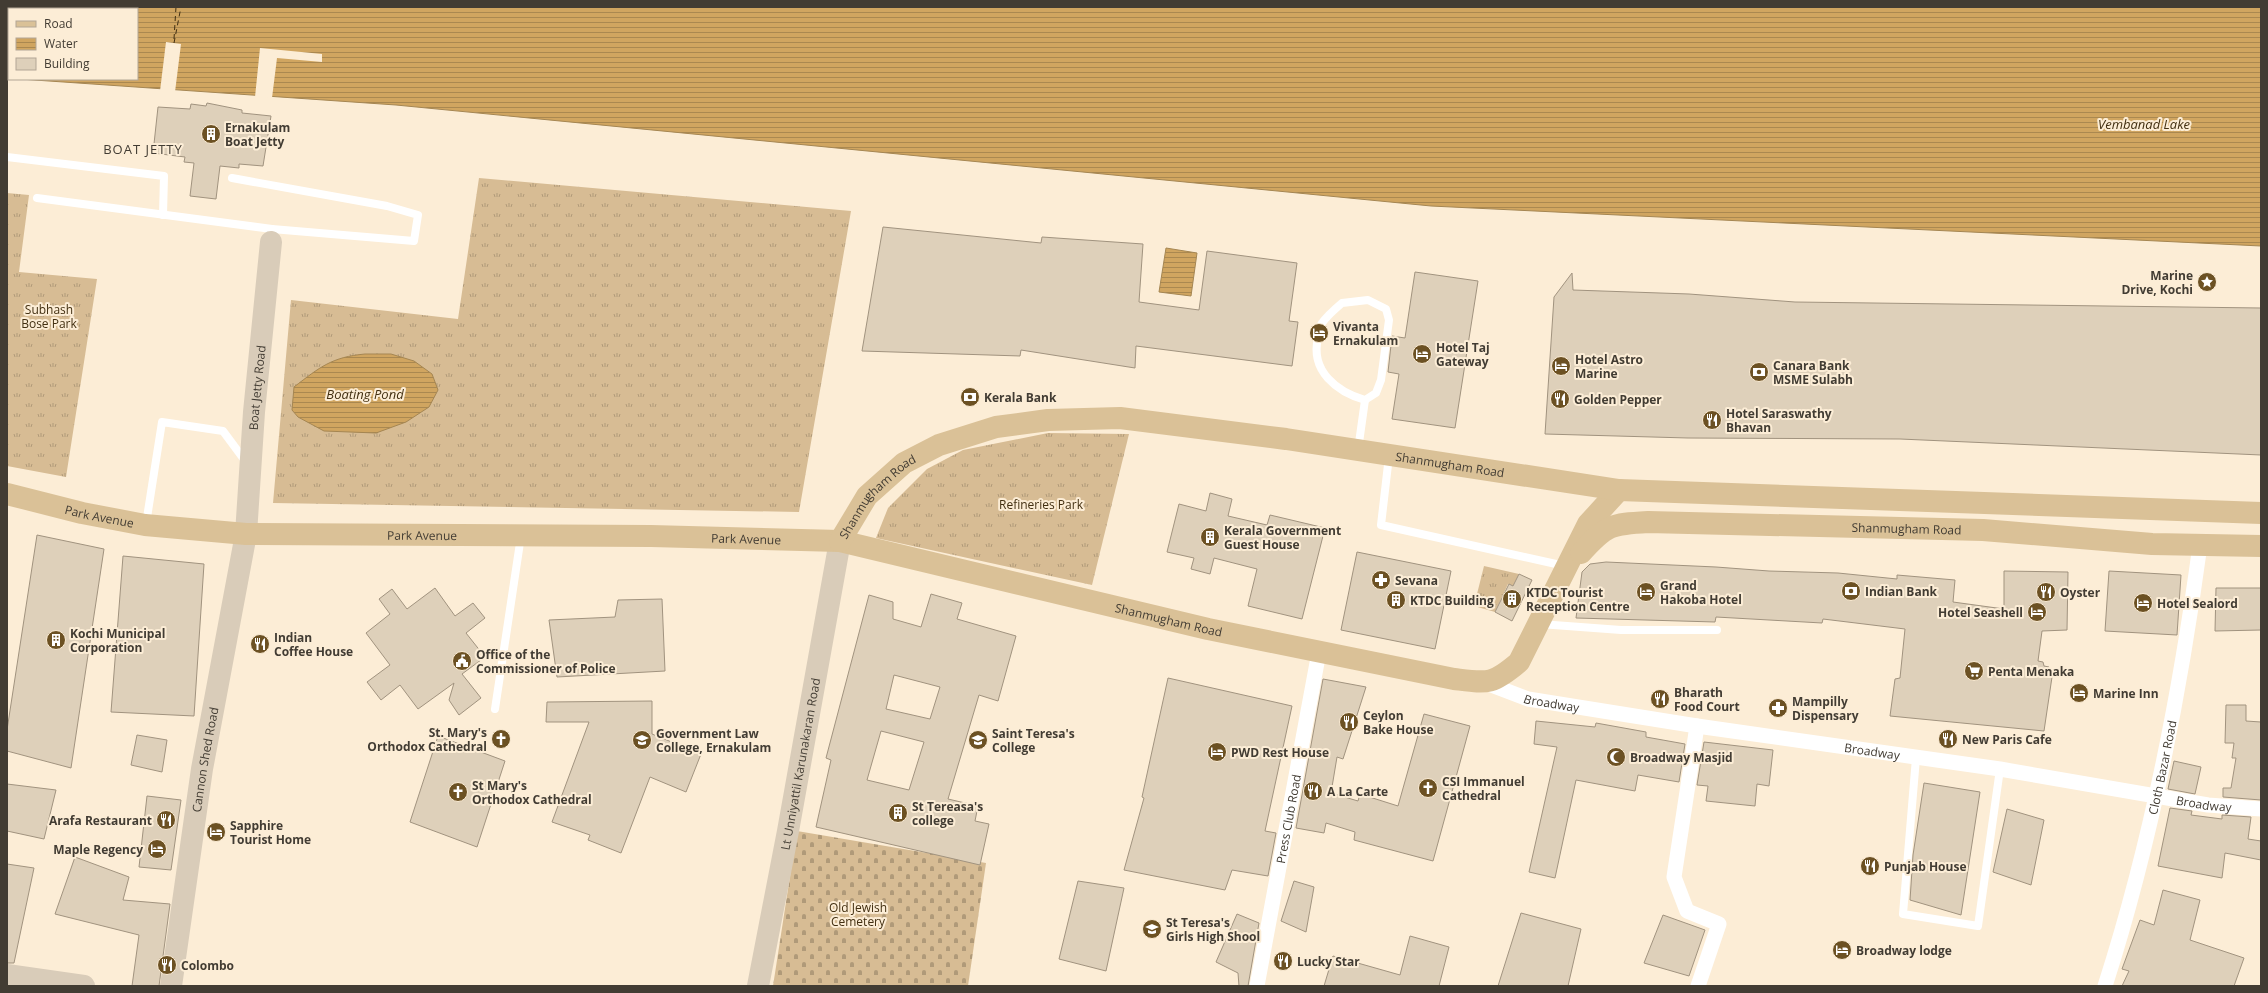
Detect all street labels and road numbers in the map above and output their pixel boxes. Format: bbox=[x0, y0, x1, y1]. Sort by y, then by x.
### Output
street label: Boat Jetty Road bbox=[244, 344, 269, 431]
street label: Shanmugham Road bbox=[1394, 447, 1506, 481]
street label: Shanmugham Road bbox=[835, 450, 918, 542]
street label: Park Avenue bbox=[63, 500, 136, 531]
street label: Shanmugham Road bbox=[1851, 518, 1962, 538]
street label: Park Avenue bbox=[387, 526, 457, 544]
street label: Park Avenue bbox=[711, 529, 782, 548]
street label: Shanmugham Road bbox=[1113, 599, 1224, 640]
street label: Lt Unniyattil Karunakaran Road bbox=[776, 677, 824, 851]
street label: Broadway bbox=[1521, 690, 1582, 716]
street label: Cannon Shed Road bbox=[187, 705, 222, 813]
street label: Cloth Bazar Road bbox=[2144, 719, 2180, 816]
street label: Broadway bbox=[1843, 739, 1902, 763]
street label: Press Club Road bbox=[1271, 773, 1305, 865]
street label: Broadway bbox=[2175, 791, 2233, 815]

